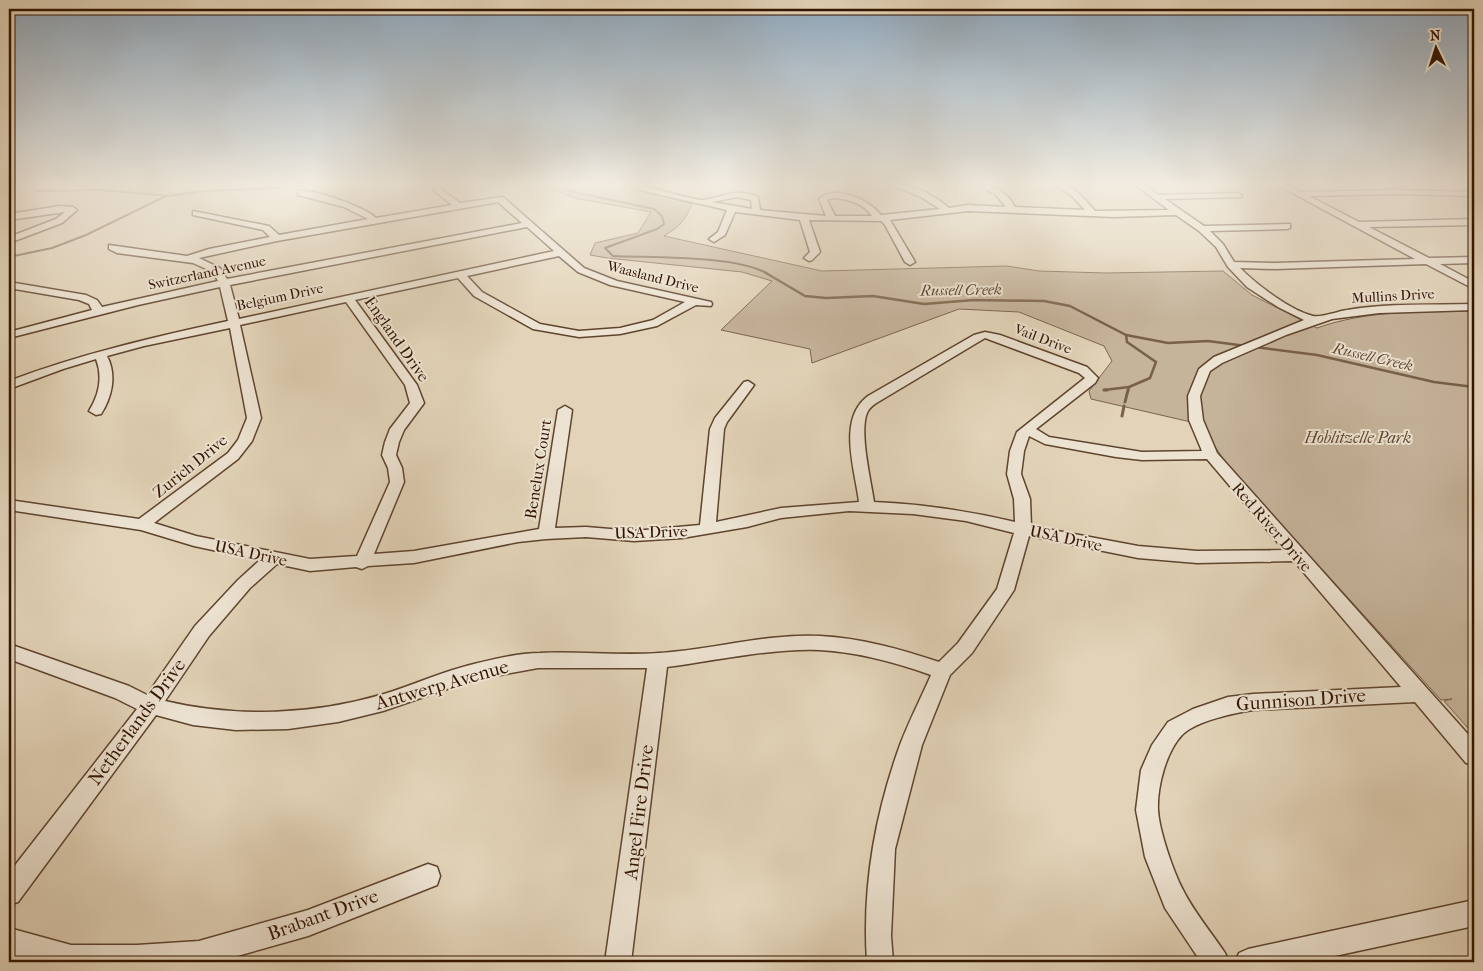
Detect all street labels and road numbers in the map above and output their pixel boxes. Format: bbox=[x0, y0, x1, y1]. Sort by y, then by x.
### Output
street label: Switzerland Avenue bbox=[147, 252, 267, 294]
street label: Waasland Drive bbox=[604, 257, 701, 297]
street label: Belgium Drive bbox=[235, 280, 325, 314]
street label: Mullins Drive bbox=[1351, 285, 1435, 307]
street label: England Drive bbox=[361, 293, 433, 385]
street label: Vail Drive bbox=[1011, 320, 1074, 358]
street label: Benelux Court bbox=[521, 417, 555, 520]
street label: Zurich Drive bbox=[149, 430, 231, 502]
street label: Red River Drive bbox=[1228, 478, 1316, 576]
street label: USA Drive bbox=[614, 521, 688, 543]
street label: USA Drive bbox=[1028, 521, 1104, 555]
street label: USA Drive bbox=[213, 536, 289, 570]
street label: Netherlands Drive bbox=[84, 654, 190, 790]
street label: Antwerp Avenue bbox=[372, 655, 511, 715]
street label: Gunnison Drive bbox=[1235, 684, 1367, 716]
street label: Angel Fire Drive bbox=[620, 743, 658, 882]
street label: Brabant Drive bbox=[265, 885, 381, 945]

